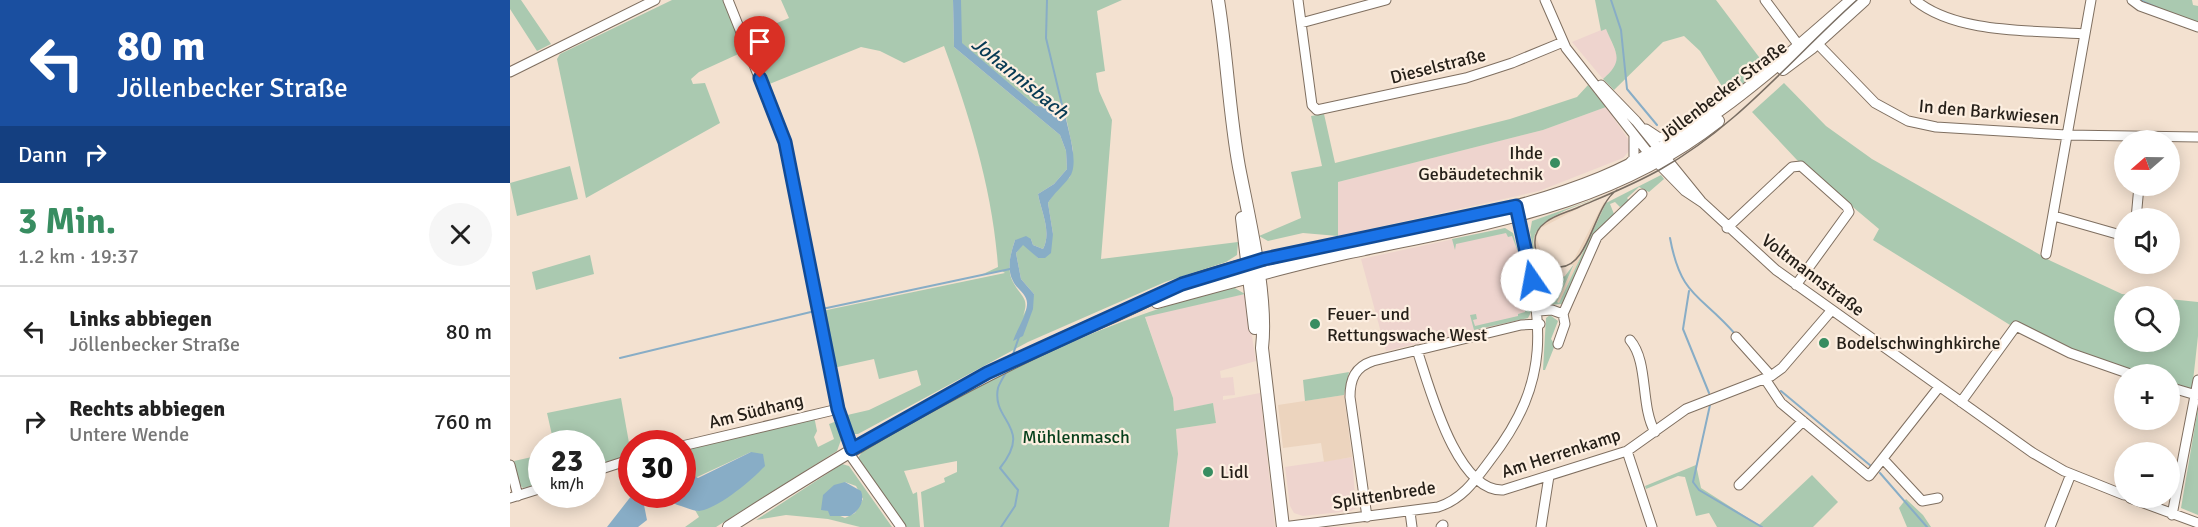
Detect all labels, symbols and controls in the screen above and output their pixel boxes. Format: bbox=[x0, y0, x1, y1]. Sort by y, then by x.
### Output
pin bbox=[734, 16, 785, 78]
text: 80 m bbox=[117, 21, 206, 72]
icon: left bbox=[18, 24, 96, 102]
icon: arrive bbox=[743, 25, 776, 58]
water label: Johannisbach bbox=[967, 31, 1074, 125]
street label: Jöllenbecker Straße bbox=[1655, 36, 1791, 146]
street label: Dieselstraße bbox=[1388, 43, 1488, 89]
text: Jöllenbecker Straße bbox=[117, 72, 348, 105]
street label: In den Barkwiesen bbox=[1918, 95, 2060, 129]
north arrow bbox=[2114, 130, 2180, 196]
map controls bbox=[2114, 130, 2180, 508]
icon: right bbox=[79, 138, 112, 171]
text: Dann bbox=[18, 141, 67, 168]
place label: Ihde Gebäudetechnik bbox=[1418, 142, 1543, 185]
marker: Ihde Gebäudetechnik bbox=[1548, 156, 1562, 170]
text: 3 Min. bbox=[18, 199, 116, 244]
button: close bbox=[429, 203, 492, 266]
button: sound bbox=[2114, 208, 2180, 274]
street label: Voltmannstraße bbox=[1757, 229, 1869, 321]
text: 1.2 km · 19:37 bbox=[18, 244, 139, 269]
position arrow bbox=[1500, 248, 1564, 312]
button: search bbox=[2114, 286, 2180, 352]
place label: Feuer- und Rettungswache West bbox=[1327, 303, 1487, 346]
text: Links abbiegen bbox=[69, 305, 212, 332]
icon: left bbox=[18, 315, 51, 348]
marker: Feuer- und Rettungswache West bbox=[1308, 317, 1322, 331]
text: 80 m bbox=[446, 318, 492, 345]
text: Jöllenbecker Straße bbox=[69, 332, 240, 357]
place label: Bodelschwinghkirche bbox=[1836, 332, 2001, 354]
marker: Bodelschwinghkirche bbox=[1817, 336, 1831, 350]
button: + bbox=[2114, 364, 2180, 430]
street label: Am Südhang bbox=[706, 389, 806, 433]
text: Rechts abbiegen bbox=[69, 395, 225, 422]
icon: right bbox=[18, 405, 51, 438]
text: 760 m bbox=[434, 408, 492, 435]
text: Untere Wende bbox=[69, 422, 189, 447]
street label: Am Herrenkamp bbox=[1499, 423, 1623, 483]
park label: Mühlenmasch bbox=[1022, 426, 1130, 448]
speed limit sign: 30 bbox=[618, 430, 696, 508]
button: − bbox=[2114, 442, 2180, 508]
text: 23 bbox=[551, 443, 583, 480]
place label: Lidl bbox=[1220, 461, 1249, 483]
marker: Lidl bbox=[1201, 465, 1215, 479]
text: km/h bbox=[550, 475, 584, 493]
street label: Splittenbrede bbox=[1331, 476, 1437, 514]

